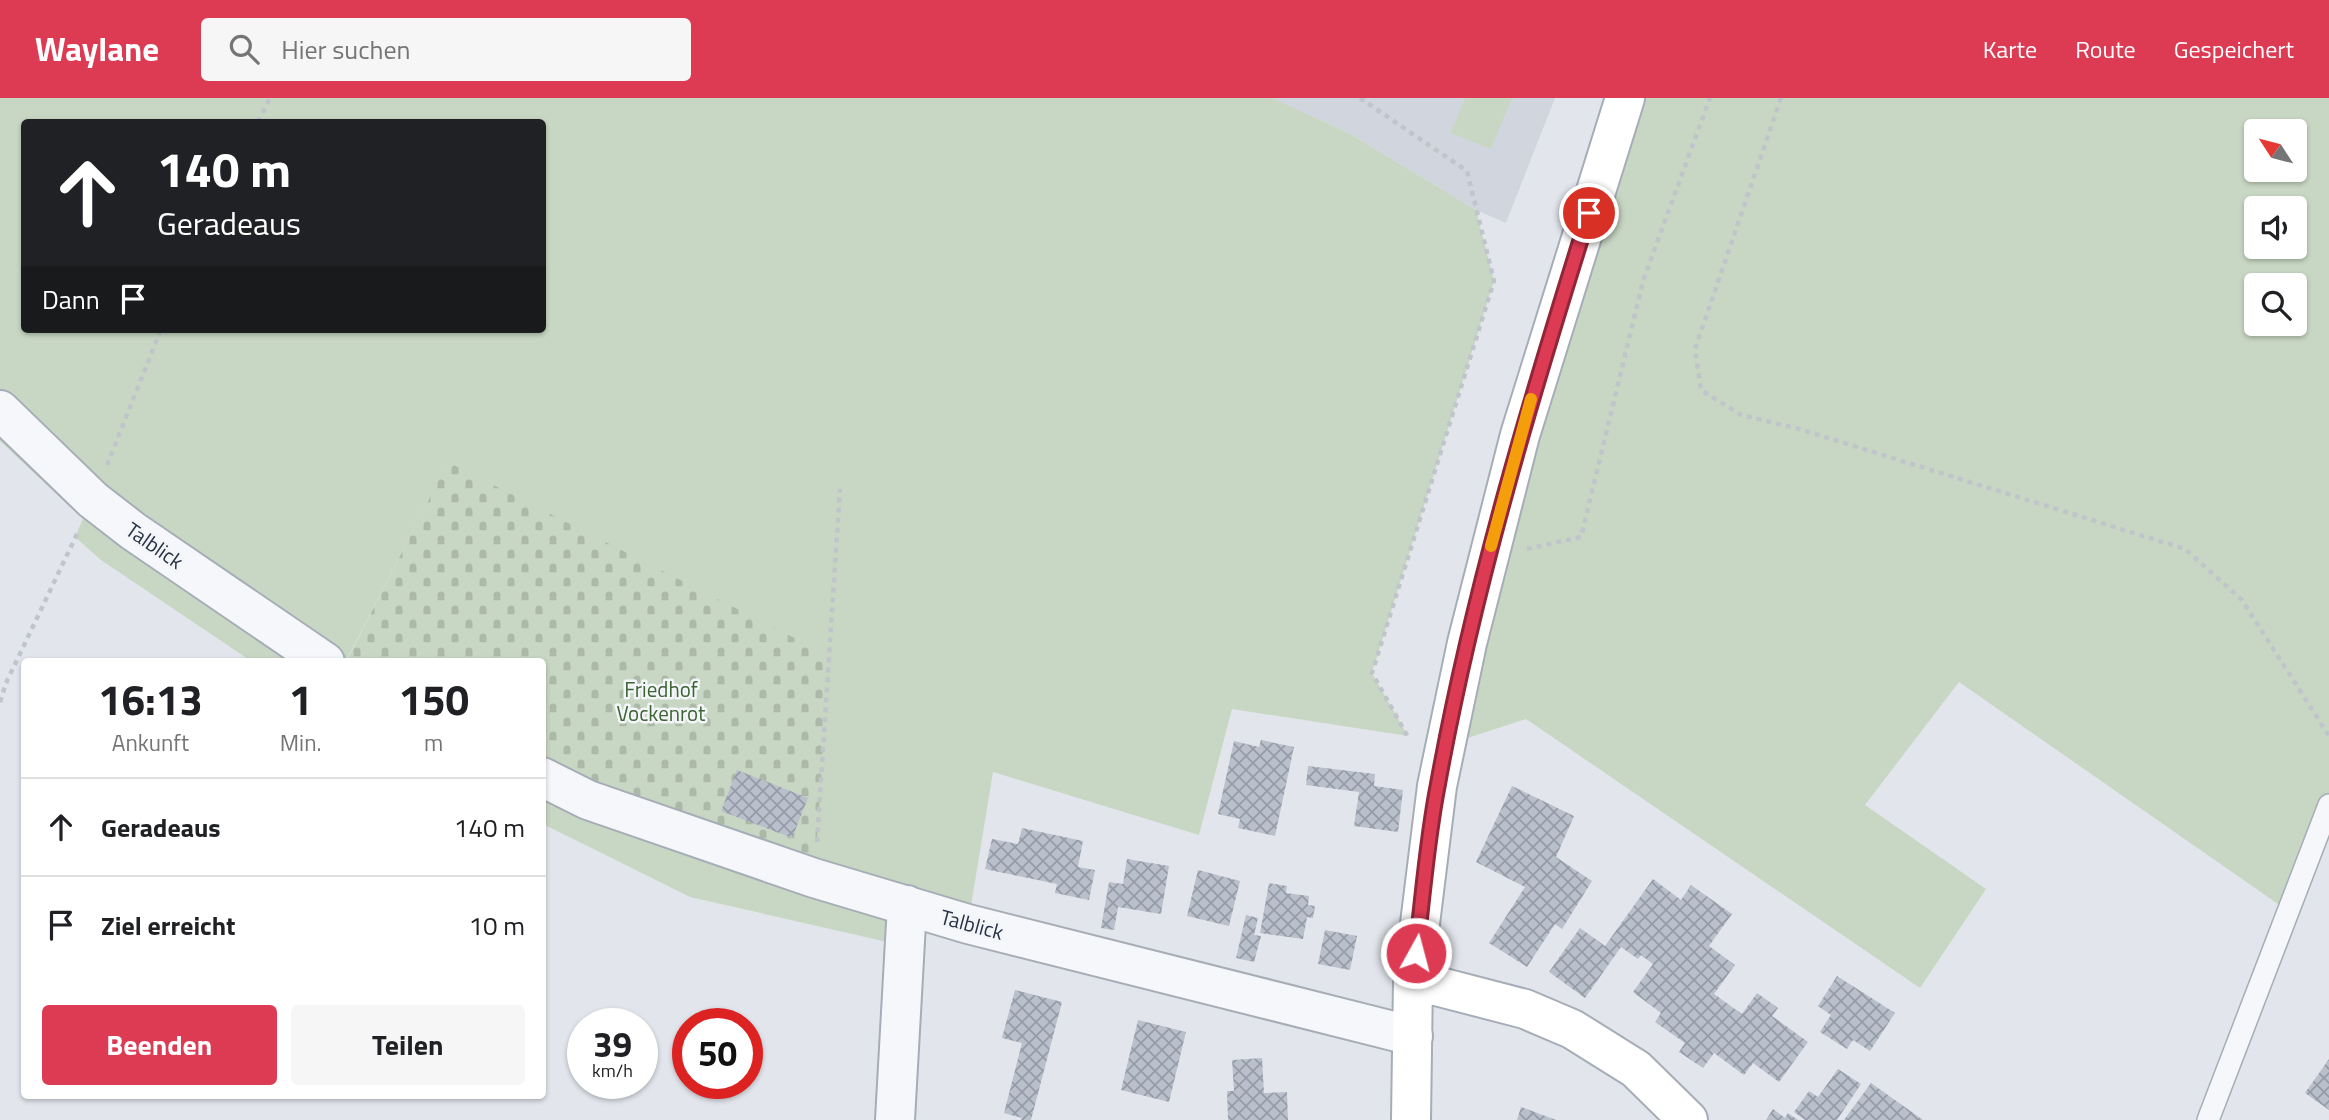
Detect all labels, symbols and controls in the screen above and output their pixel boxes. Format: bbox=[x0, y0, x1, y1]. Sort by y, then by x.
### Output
search box bbox=[201, 18, 691, 81]
text: Waylane bbox=[35, 24, 159, 74]
icon: search bbox=[225, 30, 263, 68]
text: Hier suchen bbox=[281, 30, 411, 69]
text: Karte bbox=[1983, 31, 2037, 67]
text: Route bbox=[2075, 31, 2136, 67]
text: Gespeichert bbox=[2174, 31, 2294, 67]
north arrow bbox=[2244, 119, 2306, 182]
map controls bbox=[2244, 119, 2307, 336]
text: 140 m bbox=[157, 131, 291, 206]
icon: ahead bbox=[42, 147, 133, 238]
pin bbox=[1559, 183, 1619, 243]
icon: arrive bbox=[1570, 194, 1608, 232]
button: sound bbox=[2244, 196, 2307, 259]
text: Geradeaus bbox=[157, 199, 301, 247]
button: search bbox=[2244, 273, 2307, 336]
text: Dann bbox=[42, 280, 100, 319]
icon: arrive bbox=[114, 280, 152, 318]
street label: Talblick bbox=[120, 513, 190, 577]
text: 16:13 bbox=[98, 667, 203, 731]
text: 1 bbox=[289, 667, 312, 731]
text: 150 bbox=[398, 667, 469, 731]
park label: Friedhof Vockenrot bbox=[617, 673, 706, 729]
text: Ankunft bbox=[112, 725, 189, 760]
text: Min. bbox=[280, 725, 321, 760]
text: m bbox=[424, 725, 443, 760]
icon: ahead bbox=[42, 808, 80, 846]
text: Geradeaus bbox=[101, 808, 221, 847]
text: 140 m bbox=[454, 808, 525, 847]
street label: Talblick bbox=[937, 900, 1007, 948]
icon: arrive bbox=[42, 906, 80, 944]
text: Ziel erreicht bbox=[101, 906, 236, 945]
text: 10 m bbox=[468, 906, 525, 945]
position arrow bbox=[1379, 916, 1453, 990]
button: Beenden bbox=[42, 1005, 277, 1085]
button: Teilen bbox=[291, 1005, 525, 1085]
speed limit sign: 50 bbox=[672, 1008, 763, 1099]
text: 39 bbox=[593, 1017, 632, 1071]
text: km/h bbox=[592, 1057, 633, 1084]

